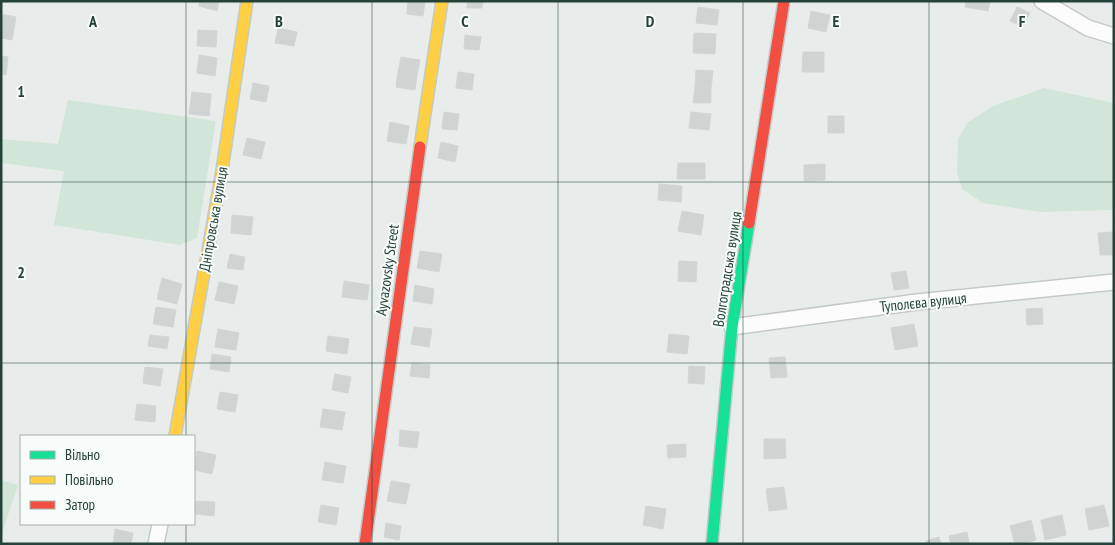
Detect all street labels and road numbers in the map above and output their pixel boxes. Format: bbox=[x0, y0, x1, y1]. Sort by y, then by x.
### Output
street label: Дніпровська вулиця bbox=[194, 165, 232, 273]
street label: Волгоградська вулиця bbox=[709, 210, 746, 328]
street label: Ayvazovsky Street bbox=[371, 223, 403, 317]
street label: Туполєва вулиця bbox=[879, 288, 968, 316]

